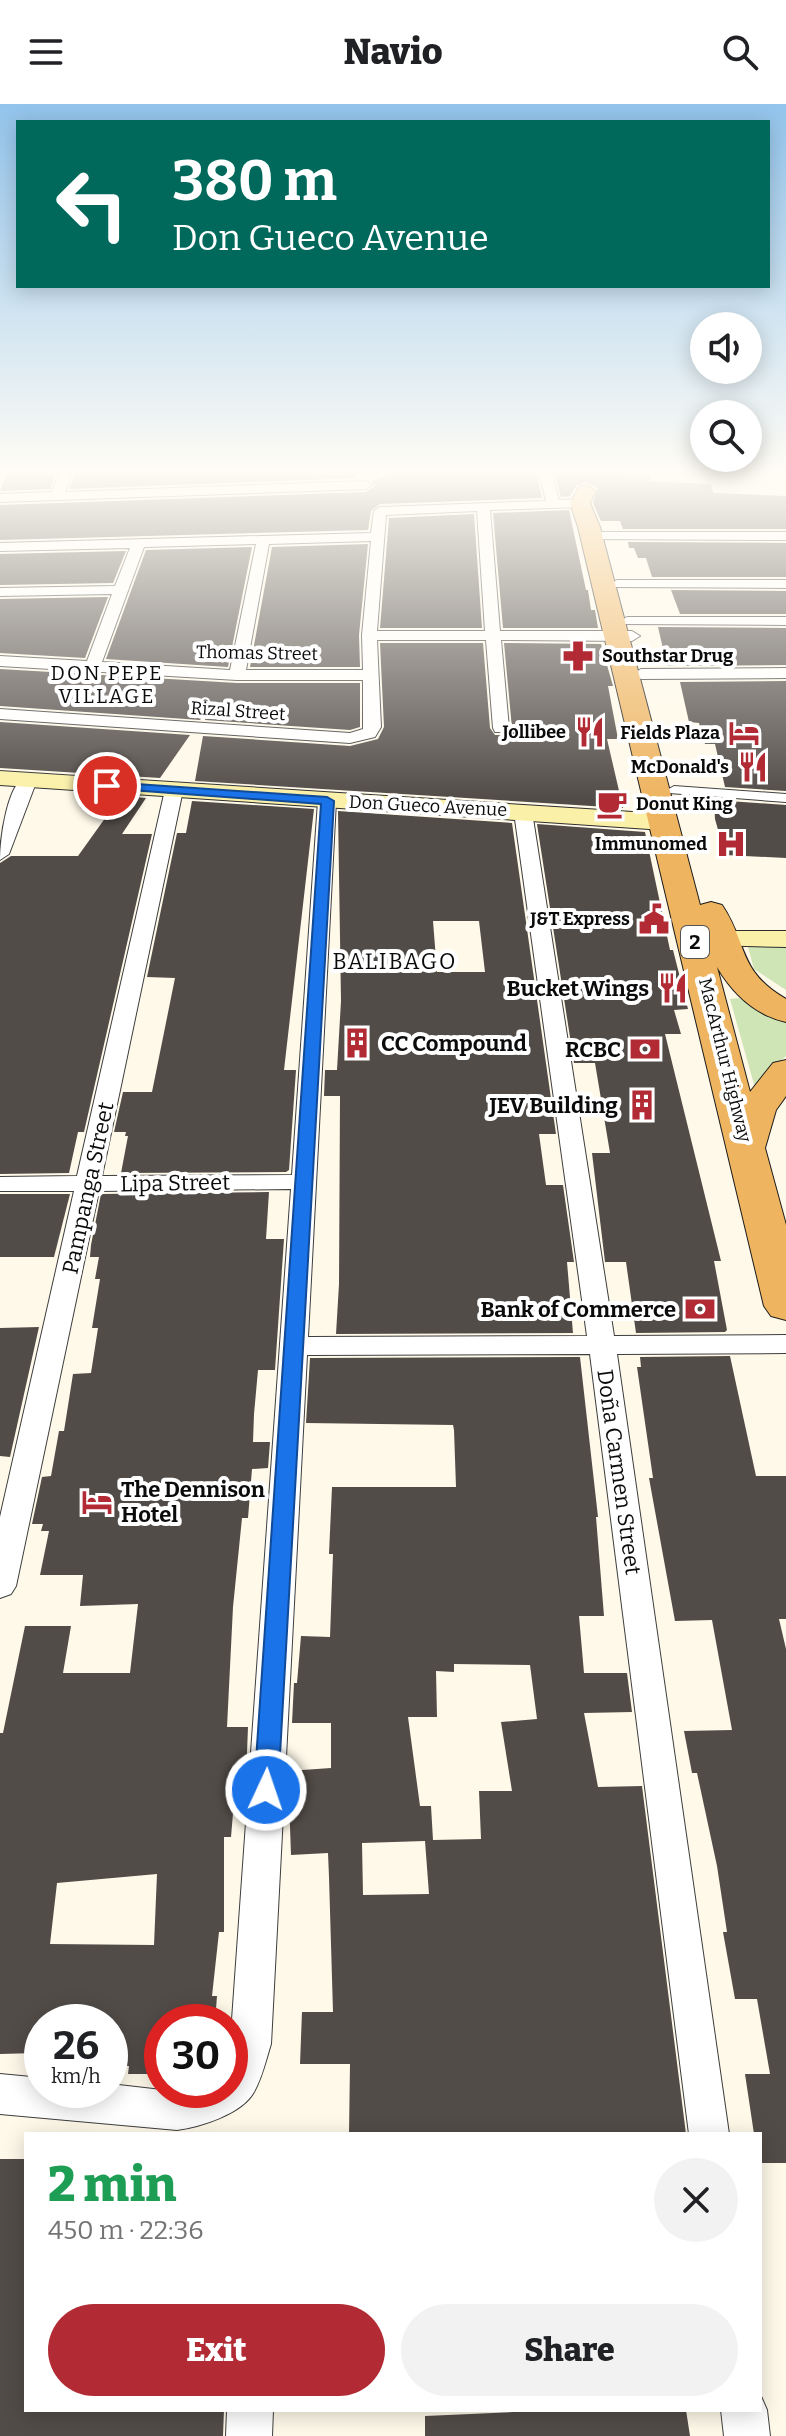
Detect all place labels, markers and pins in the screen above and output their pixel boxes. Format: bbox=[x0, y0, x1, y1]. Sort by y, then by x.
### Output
pharmacy icon: Southstar Drug bbox=[561, 639, 595, 673]
place label: Southstar Drug bbox=[602, 645, 734, 667]
restaurant icon: Jollibee bbox=[573, 715, 607, 749]
hotel icon: Fields Plaza bbox=[727, 716, 761, 750]
place label: Jollibee bbox=[501, 721, 566, 743]
place label: Fields Plaza bbox=[620, 722, 720, 744]
restaurant icon: McDonald's bbox=[736, 750, 770, 784]
pin bbox=[73, 752, 141, 820]
place label: McDonald's bbox=[631, 756, 729, 778]
cafe icon: Donut King bbox=[595, 787, 629, 821]
place label: Donut King bbox=[636, 793, 734, 815]
hospital icon: Immunomed bbox=[714, 827, 748, 861]
place label: Immunomed bbox=[595, 833, 707, 855]
public building icon: J&T Express bbox=[637, 902, 671, 936]
place label: J&T Express bbox=[529, 908, 630, 930]
restaurant icon: Bucket Wings bbox=[656, 971, 690, 1005]
place label: Bucket Wings bbox=[507, 975, 649, 1002]
building icon: CC Compound bbox=[340, 1026, 374, 1060]
place label: CC Compound bbox=[381, 1030, 527, 1057]
bank icon: RCBC bbox=[628, 1032, 662, 1066]
place label: RCBC bbox=[565, 1036, 621, 1063]
building icon: JEV Building bbox=[625, 1088, 659, 1122]
place label: JEV Building bbox=[488, 1092, 618, 1119]
bank icon: Bank of Commerce bbox=[683, 1292, 717, 1326]
place label: Bank of Commerce bbox=[480, 1296, 676, 1323]
place label: The Dennison Hotel bbox=[121, 1476, 265, 1528]
hotel icon: The Dennison Hotel bbox=[80, 1485, 114, 1519]

